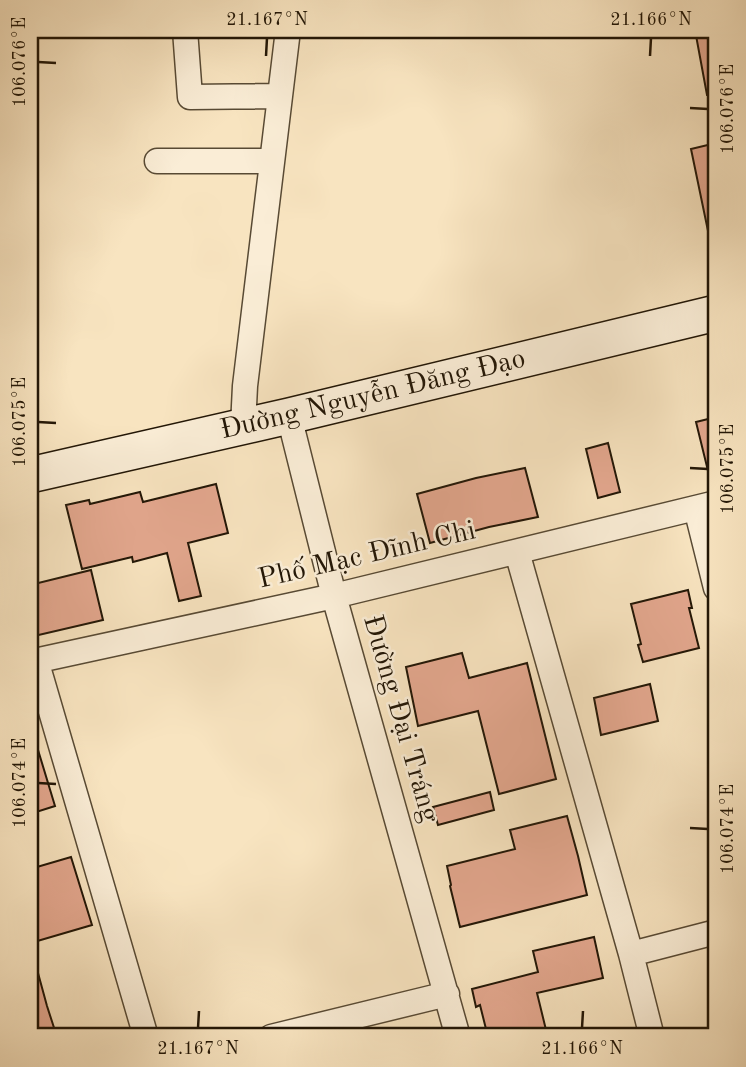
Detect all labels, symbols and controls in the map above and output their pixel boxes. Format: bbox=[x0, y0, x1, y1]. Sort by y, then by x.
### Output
text: 21.167°N bbox=[226, 11, 308, 29]
text: 21.166°N bbox=[610, 11, 692, 29]
text: 106.076°E bbox=[11, 17, 29, 107]
text: 106.076°E bbox=[719, 64, 737, 154]
street label: Đường Nguyễn Đăng Đạo bbox=[217, 345, 528, 445]
text: 106.075°E bbox=[11, 377, 29, 467]
text: 106.075°E bbox=[719, 424, 737, 514]
street label: Phố Mạc Đĩnh Chi bbox=[255, 516, 478, 595]
street label: Đường Đại Tráng bbox=[357, 612, 443, 826]
text: 106.074°E bbox=[11, 738, 29, 828]
text: 106.074°E bbox=[719, 784, 737, 874]
text: 21.167°N bbox=[157, 1040, 239, 1058]
text: 21.166°N bbox=[541, 1040, 623, 1058]

